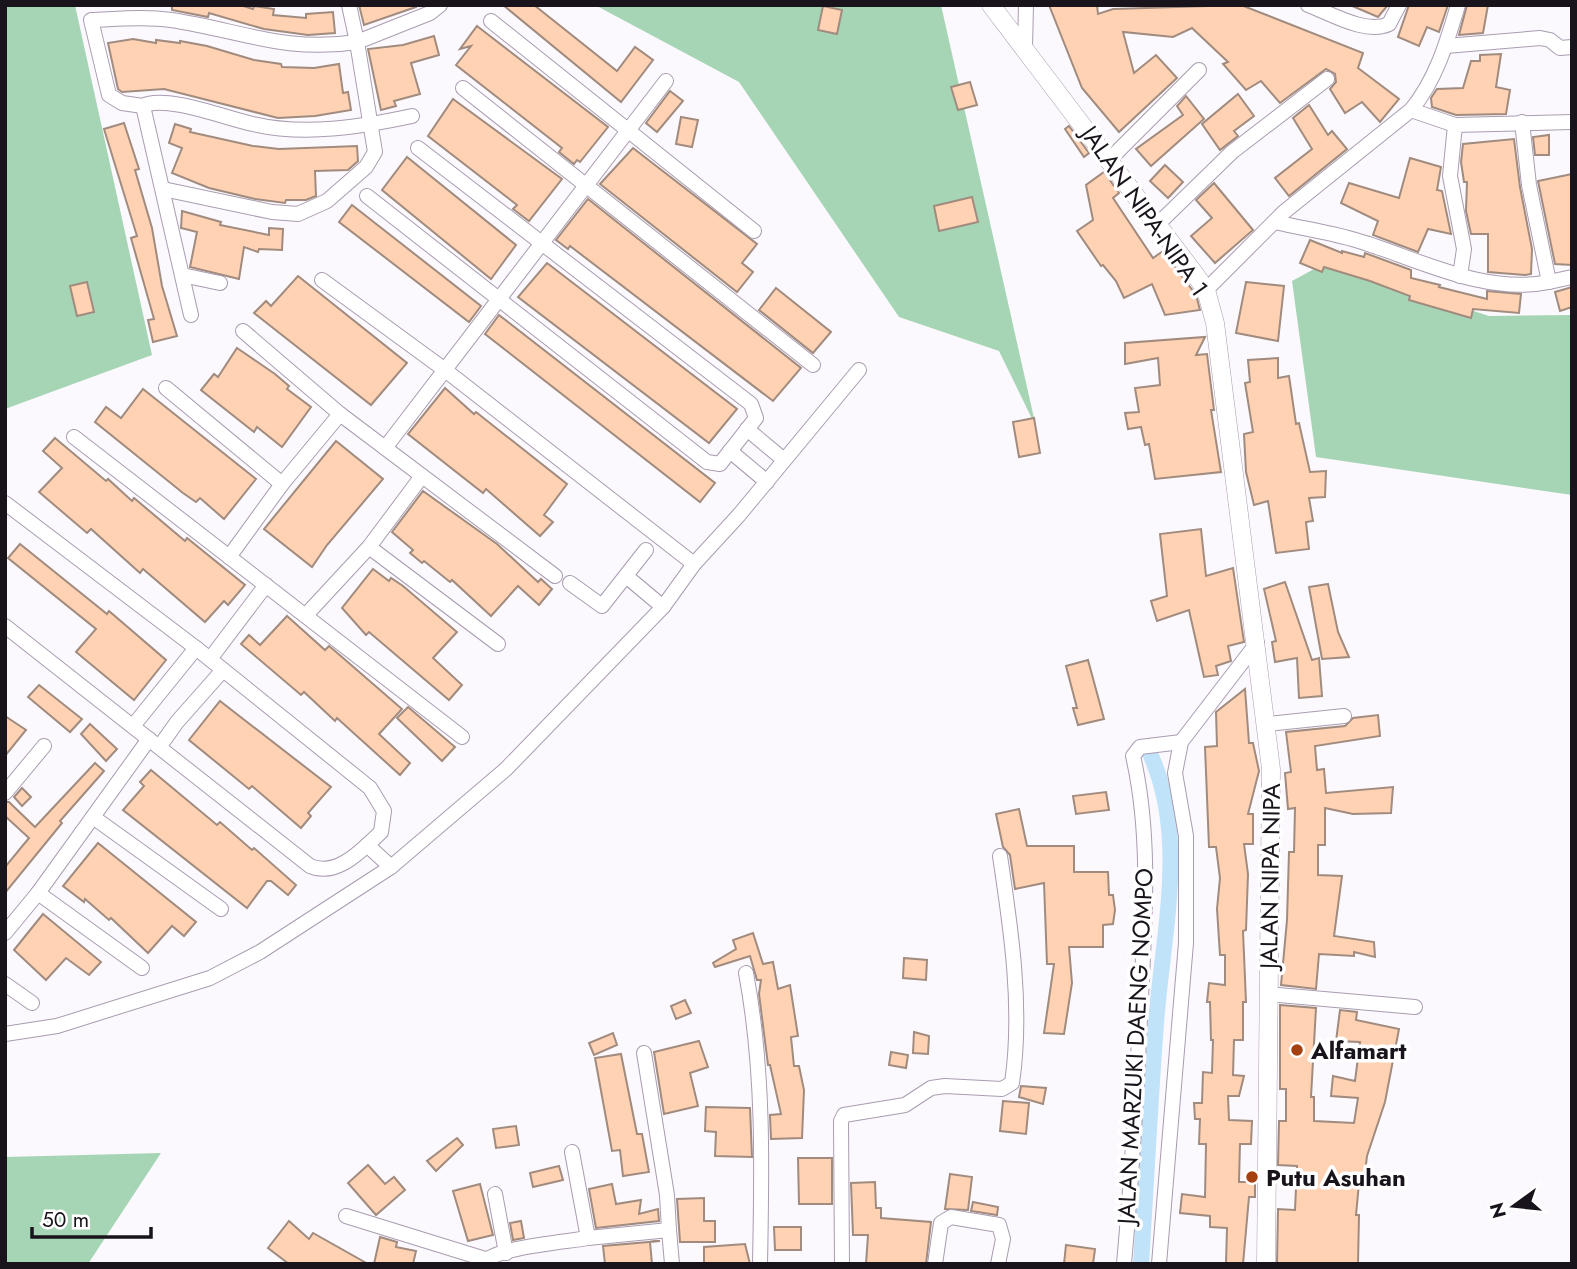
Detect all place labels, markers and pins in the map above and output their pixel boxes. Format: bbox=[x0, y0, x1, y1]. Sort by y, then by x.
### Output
place label: Alfamart bbox=[1310, 1033, 1407, 1068]
marker: Alfamart bbox=[1289, 1042, 1305, 1058]
place label: Putu Asuhan bbox=[1266, 1160, 1406, 1195]
marker: Putu Asuhan bbox=[1244, 1169, 1260, 1185]

